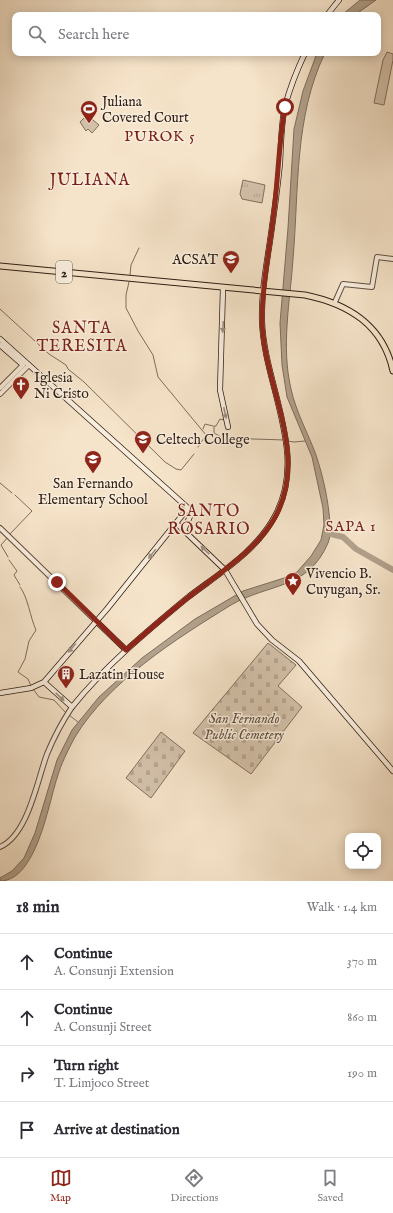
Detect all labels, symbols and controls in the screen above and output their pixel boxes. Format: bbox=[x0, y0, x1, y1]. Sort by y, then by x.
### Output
search box bbox=[12, 12, 381, 56]
icon: search bbox=[26, 23, 48, 45]
text: Search here bbox=[58, 25, 129, 44]
place label: Juliana Covered Court bbox=[100, 93, 189, 127]
route start bbox=[276, 98, 294, 116]
sports icon: Juliana Covered Court bbox=[79, 99, 99, 124]
district label: PUROK 5 bbox=[124, 127, 196, 146]
district label: JULIANA bbox=[48, 171, 130, 191]
school or university icon: ACSAT bbox=[221, 249, 241, 274]
place label: ACSAT bbox=[171, 251, 219, 269]
road number: 2 bbox=[56, 261, 72, 283]
district label: SANTA TERESITA bbox=[36, 319, 128, 357]
one-way arrow bbox=[219, 321, 226, 333]
place label: Iglesia Ni Cristo bbox=[34, 369, 89, 403]
church icon: Iglesia Ni Cristo bbox=[11, 375, 31, 400]
one-way arrow bbox=[223, 407, 229, 420]
school or university icon: Celtech College bbox=[133, 429, 153, 454]
place label: Celtech College bbox=[156, 431, 250, 449]
school or university icon: San Fernando Elementary School bbox=[83, 449, 103, 474]
place label: San Fernando Elementary School bbox=[38, 475, 148, 509]
district label: SANTO ROSARIO bbox=[167, 502, 251, 540]
district label: SAPA 1 bbox=[325, 517, 377, 536]
one-way arrow bbox=[200, 545, 210, 555]
one-way arrow bbox=[147, 548, 156, 559]
place label: Vivencio B. Cuyugan, Sr. bbox=[305, 565, 380, 599]
place icon: Vivencio B. Cuyugan, Sr. bbox=[283, 571, 303, 596]
route end bbox=[48, 573, 66, 591]
one-way arrow bbox=[68, 643, 77, 654]
building icon: Lazatin House bbox=[56, 664, 76, 689]
place label: Lazatin House bbox=[79, 666, 165, 684]
one-way arrow bbox=[55, 692, 65, 701]
park label: San Fernando Public Cemetery bbox=[204, 710, 284, 744]
map controls bbox=[345, 833, 381, 869]
button: locate bbox=[345, 833, 381, 869]
text: 18 min bbox=[16, 897, 59, 918]
text: Walk · 1.4 km bbox=[307, 899, 377, 916]
text: Continue bbox=[54, 944, 112, 963]
icon: ahead bbox=[16, 951, 38, 973]
text: 370 m bbox=[347, 953, 377, 970]
text: A. Consunji Extension bbox=[54, 963, 174, 980]
text: Continue bbox=[54, 1000, 112, 1019]
icon: ahead bbox=[16, 1007, 38, 1029]
text: 860 m bbox=[347, 1009, 377, 1026]
text: A. Consunji Street bbox=[54, 1019, 152, 1036]
text: Turn right bbox=[54, 1056, 119, 1075]
icon: right bbox=[16, 1063, 38, 1085]
text: 190 m bbox=[347, 1065, 377, 1082]
text: T. Limjoco Street bbox=[54, 1075, 149, 1092]
icon: arrive bbox=[16, 1119, 38, 1141]
text: Arrive at destination bbox=[54, 1120, 180, 1139]
tab: Map bbox=[50, 1167, 72, 1205]
tab: Directions bbox=[171, 1167, 218, 1205]
tab: Saved bbox=[317, 1167, 343, 1205]

